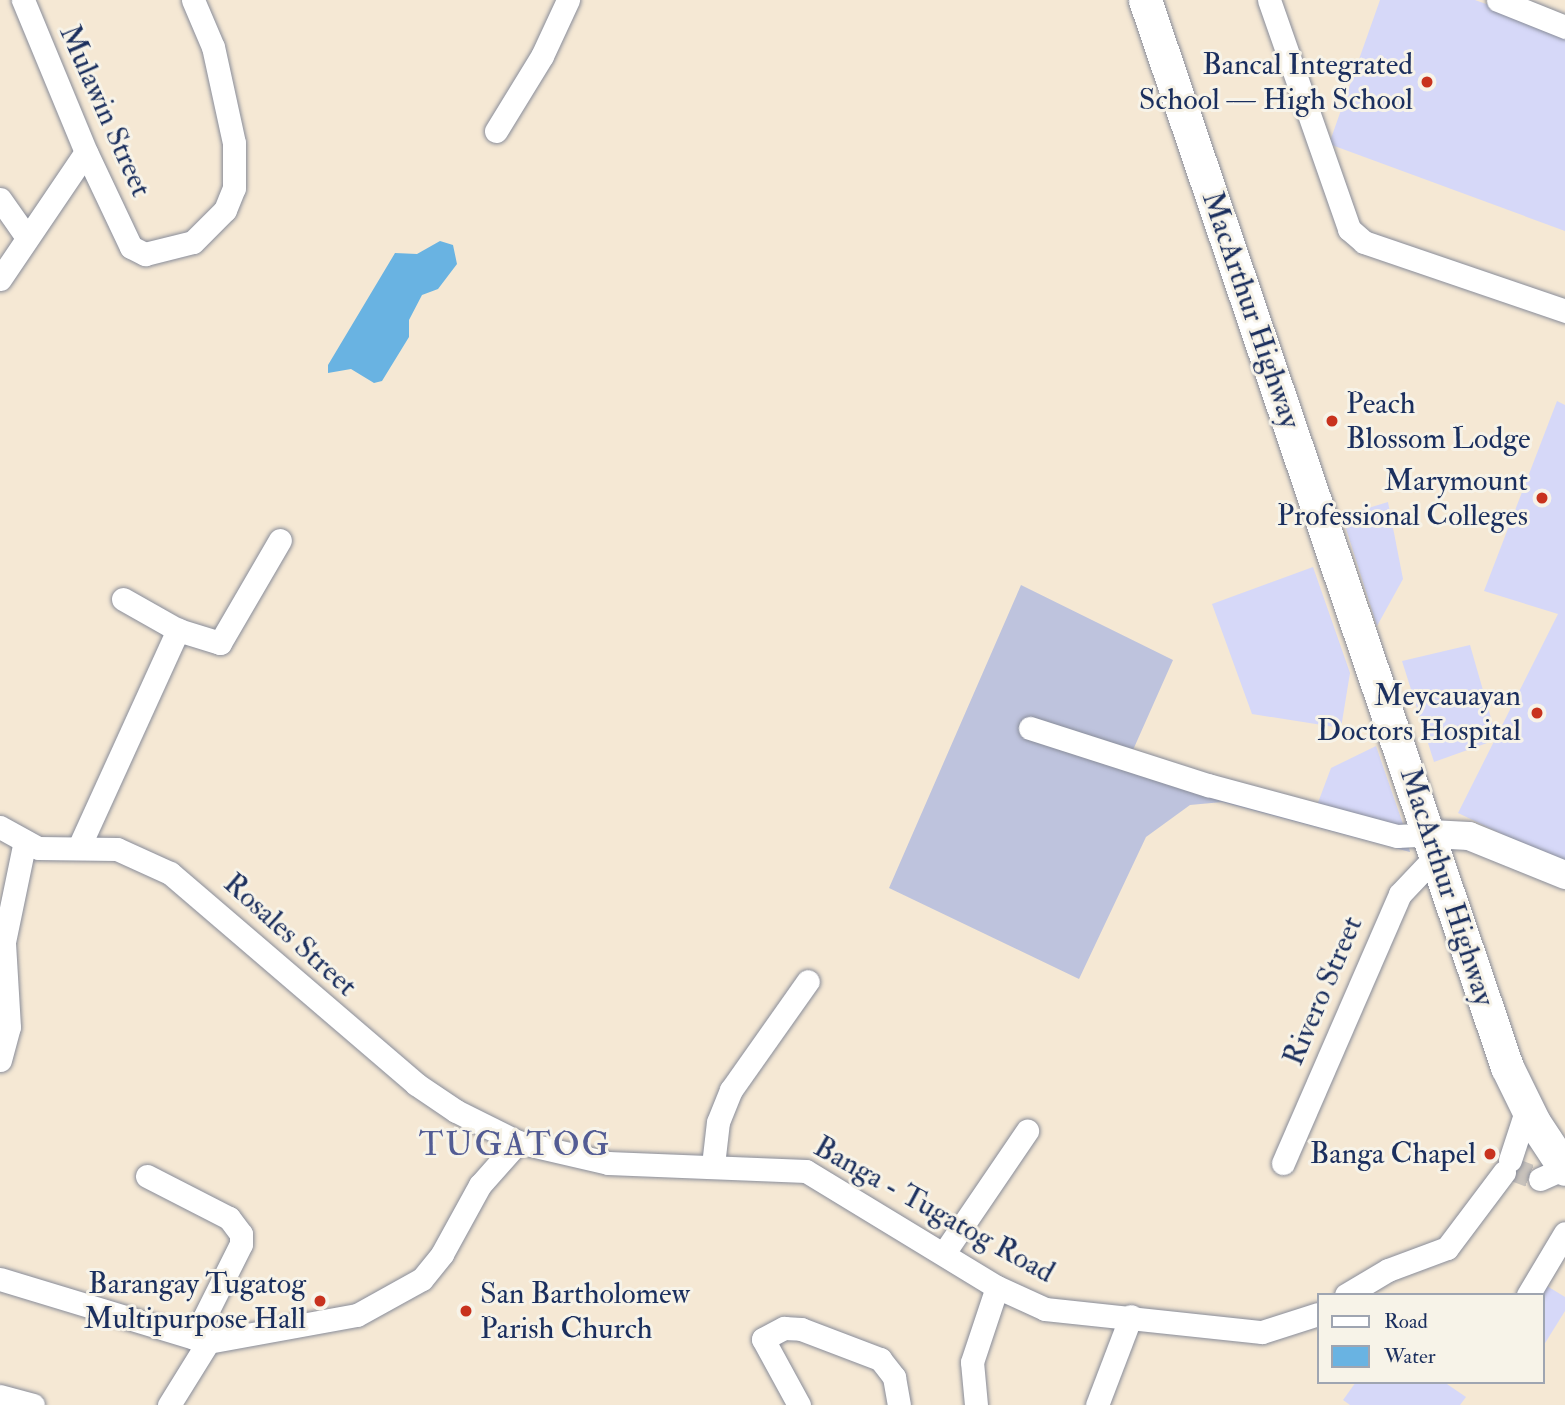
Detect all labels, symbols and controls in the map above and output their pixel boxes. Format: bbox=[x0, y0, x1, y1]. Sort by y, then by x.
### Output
street label: Mulawin Street bbox=[51, 19, 159, 203]
place label: Bancal Integrated School — High School bbox=[1139, 47, 1413, 118]
marker: Bancal Integrated School — High School bbox=[1419, 74, 1435, 90]
street label: MacArthur Highway bbox=[1194, 187, 1308, 433]
place label: Peach Blossom Lodge bbox=[1346, 386, 1530, 456]
marker: Peach Blossom Lodge bbox=[1324, 413, 1340, 429]
place label: Marymount Professional Colleges bbox=[1277, 463, 1528, 534]
marker: Marymount Professional Colleges bbox=[1534, 490, 1550, 506]
place label: Meycauayan Doctors Hospital bbox=[1317, 678, 1521, 748]
marker: Meycauayan Doctors Hospital bbox=[1527, 703, 1547, 723]
street label: MacArthur Highway bbox=[1392, 763, 1502, 1011]
street label: Rosales Street bbox=[216, 866, 364, 1004]
street label: Rivero Street bbox=[1275, 911, 1371, 1071]
district label: TUGATOG bbox=[420, 1125, 610, 1165]
street label: Banga - Tugatog Road bbox=[807, 1129, 1061, 1291]
place label: Banga Chapel bbox=[1310, 1136, 1476, 1172]
marker: Banga Chapel bbox=[1482, 1146, 1498, 1162]
place label: Barangay Tugatog Multipurpose Hall bbox=[84, 1266, 306, 1336]
place label: San Bartholomew Parish Church bbox=[480, 1276, 690, 1346]
marker: Barangay Tugatog Multipurpose Hall bbox=[312, 1293, 328, 1309]
legend bbox=[1316, 1293, 1544, 1384]
marker: San Bartholomew Parish Church bbox=[458, 1303, 474, 1319]
text: Road bbox=[1384, 1308, 1428, 1335]
text: Water bbox=[1384, 1343, 1436, 1370]

